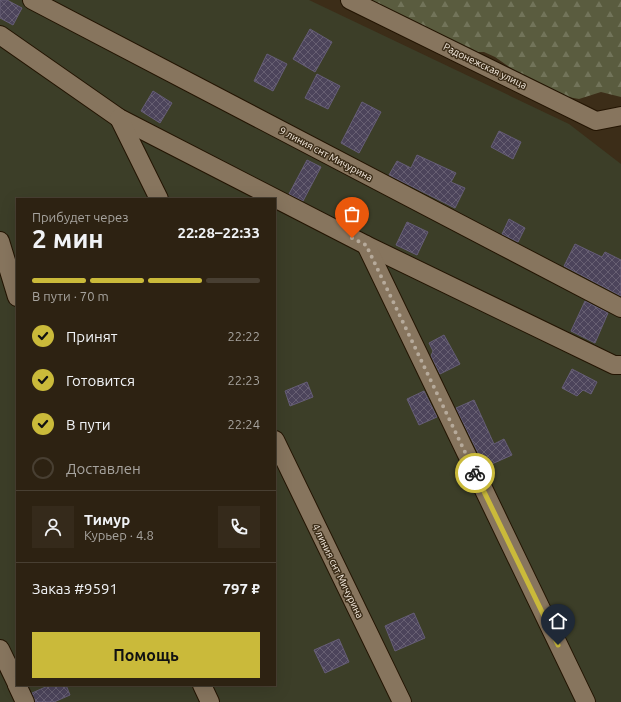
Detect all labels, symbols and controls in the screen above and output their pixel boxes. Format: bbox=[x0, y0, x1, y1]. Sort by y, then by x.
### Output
street label: Радонежская улица bbox=[442, 41, 528, 91]
street label: 9 линия снт Мичурина bbox=[278, 125, 374, 183]
pin bbox=[335, 197, 369, 238]
icon: bag bbox=[341, 203, 363, 225]
text: Прибудет через bbox=[32, 210, 129, 224]
text: 2 мин bbox=[32, 224, 104, 253]
text: 22:28–22:33 bbox=[177, 224, 260, 241]
text: В пути · 70 m bbox=[32, 289, 109, 303]
icon: check bbox=[32, 325, 54, 347]
text: Принят bbox=[66, 328, 118, 345]
text: 22:22 bbox=[227, 329, 260, 343]
icon: check bbox=[32, 369, 54, 391]
text: Готовится bbox=[66, 372, 135, 389]
text: 22:23 bbox=[227, 373, 260, 387]
icon: check bbox=[32, 413, 54, 435]
text: В пути bbox=[66, 416, 111, 433]
text: 22:24 bbox=[227, 417, 260, 431]
courier bbox=[455, 453, 495, 493]
text: Доставлен bbox=[66, 460, 141, 477]
icon: bike bbox=[464, 462, 486, 484]
button: person bbox=[32, 506, 74, 548]
button: phone bbox=[218, 506, 260, 548]
text: Тимур bbox=[84, 511, 130, 528]
street label: 4 линия снт Мичурина bbox=[310, 522, 366, 620]
text: Курьер · 4.8 bbox=[84, 528, 154, 542]
text: Заказ #9591 bbox=[32, 580, 118, 597]
text: 797 ₽ bbox=[223, 580, 260, 597]
pin bbox=[541, 604, 575, 645]
icon: home bbox=[547, 610, 569, 632]
button: Помощь bbox=[32, 632, 260, 678]

